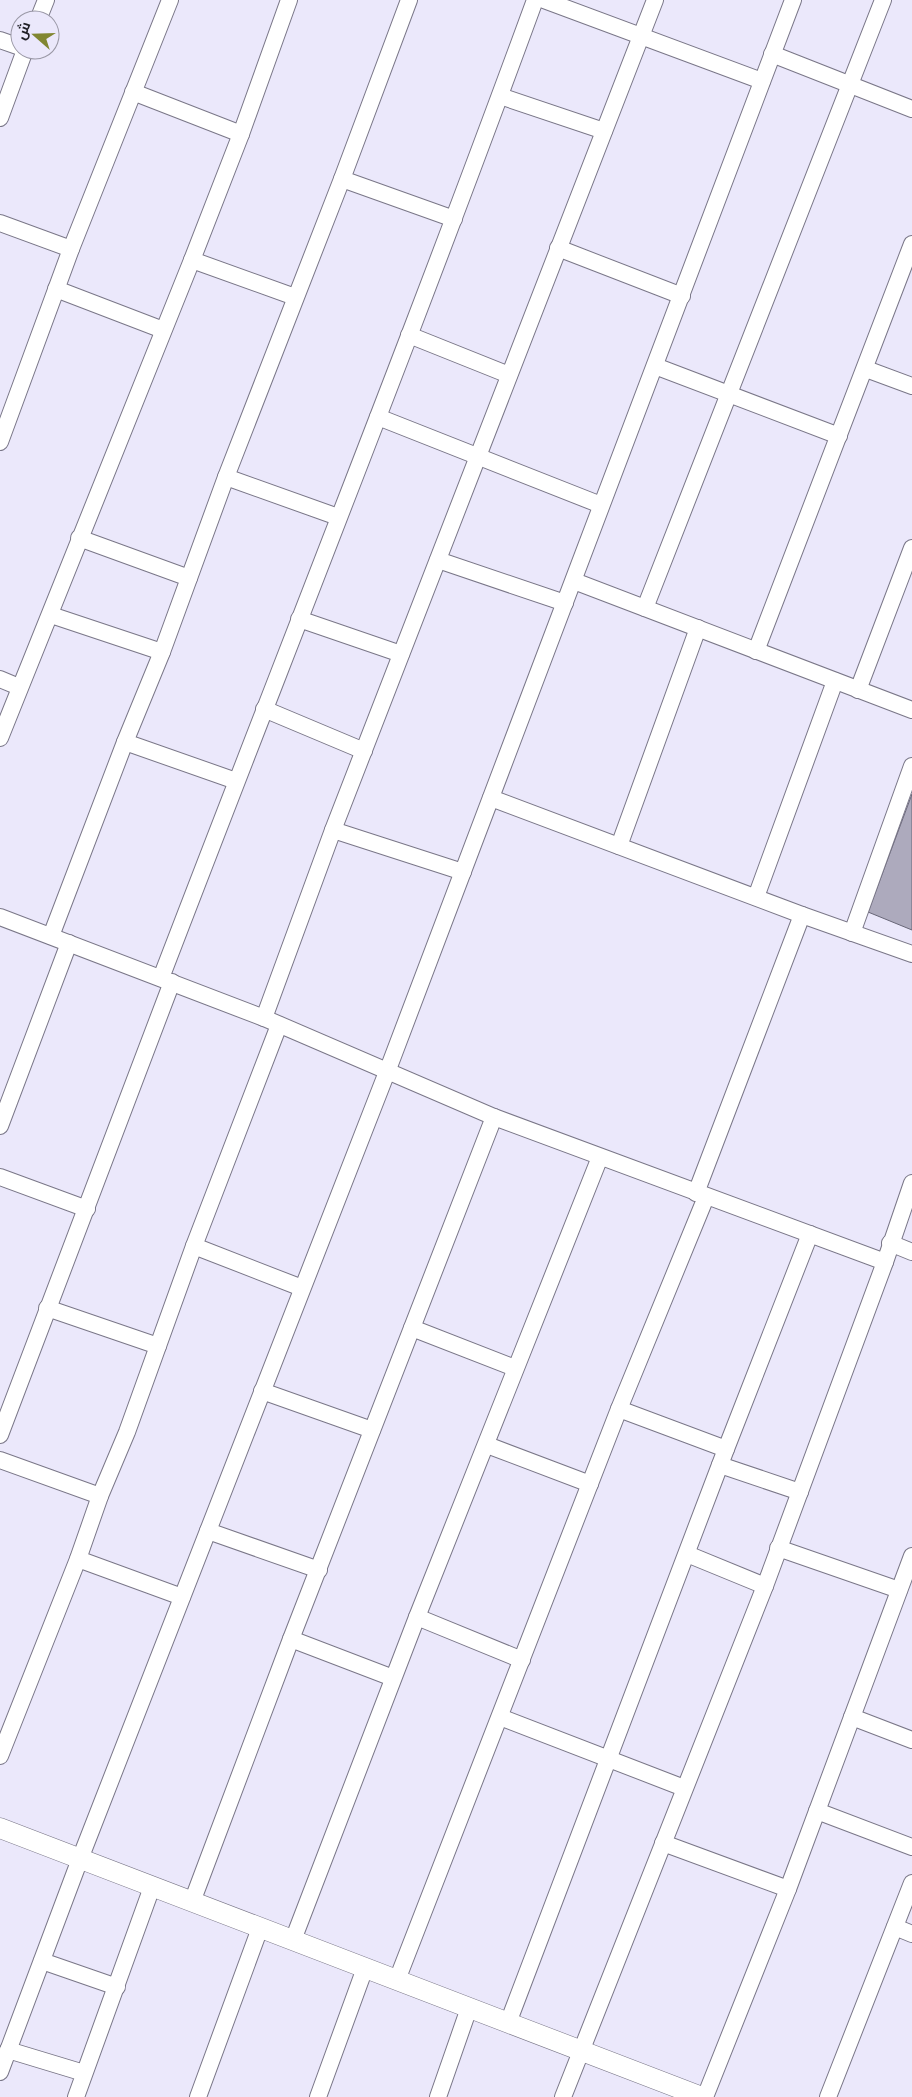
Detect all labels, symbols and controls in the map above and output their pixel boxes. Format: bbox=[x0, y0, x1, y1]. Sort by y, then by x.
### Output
north arrow bbox=[10, 10, 60, 60]
text: ش bbox=[12, 19, 34, 42]

